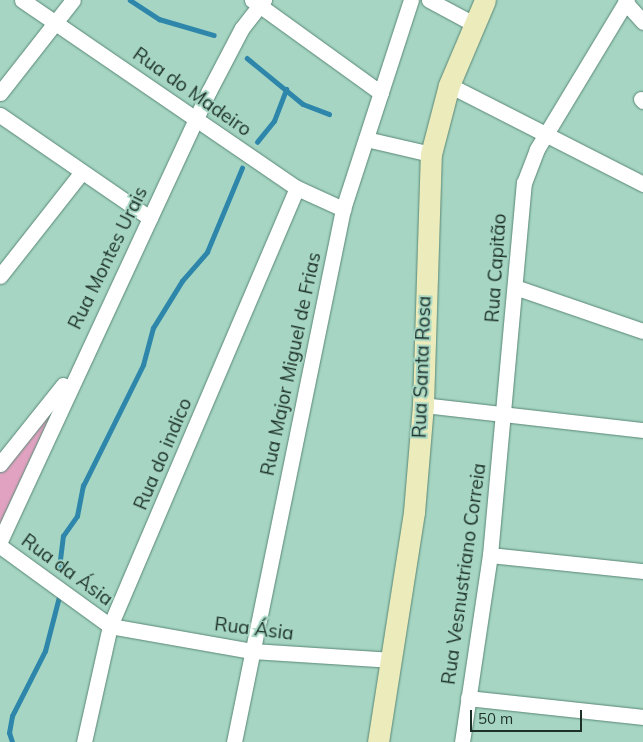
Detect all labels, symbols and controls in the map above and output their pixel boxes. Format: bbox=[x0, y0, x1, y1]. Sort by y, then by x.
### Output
street label: Rua do Madeiro bbox=[128, 43, 256, 141]
street label: Rua Montes Urais bbox=[64, 183, 152, 333]
street label: Rua Capitão bbox=[481, 213, 511, 323]
street label: Rua Major Miguel de Frias bbox=[256, 250, 326, 478]
street label: Rua Santa Rosa bbox=[408, 295, 436, 439]
street label: Rua do indico bbox=[129, 395, 197, 513]
street label: Rua Vesnustriano Correia bbox=[437, 462, 491, 686]
street label: Rua da Ásia bbox=[17, 529, 117, 611]
street label: Rua Ásia bbox=[213, 613, 295, 645]
scale bar bbox=[473, 700, 586, 732]
text: 50 m bbox=[478, 709, 513, 728]

